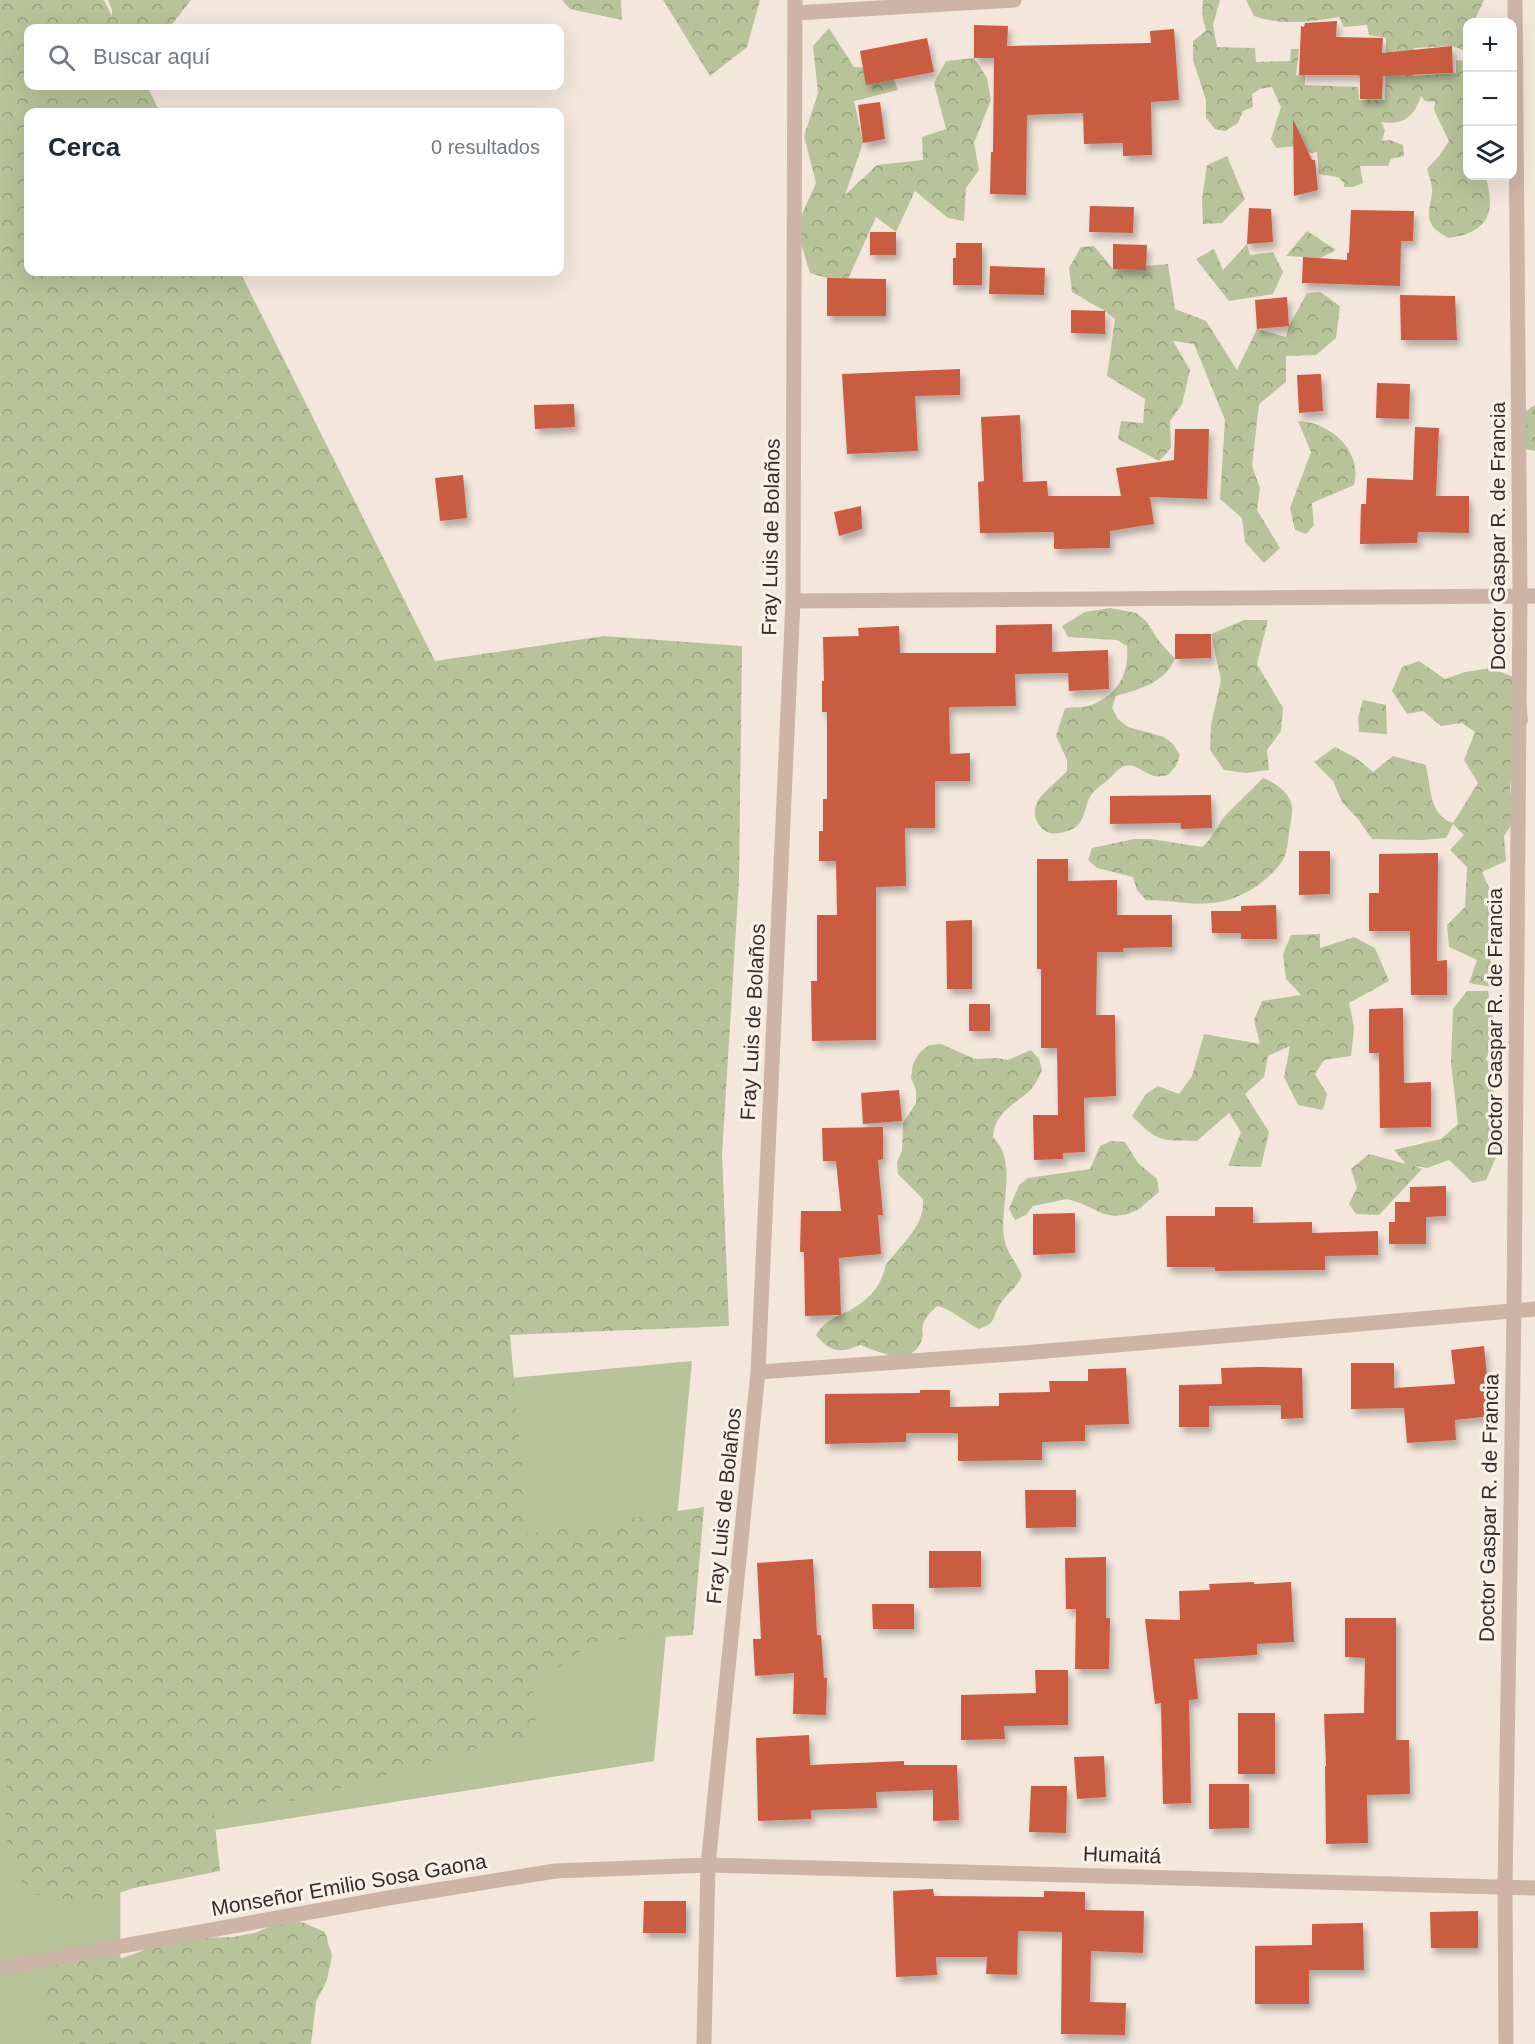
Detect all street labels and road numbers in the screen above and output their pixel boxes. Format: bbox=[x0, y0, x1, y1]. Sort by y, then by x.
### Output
street label: Doctor Gaspar R. de Francia bbox=[1486, 401, 1509, 670]
street label: Fray Luis de Bolaños bbox=[757, 438, 784, 636]
street label: Doctor Gaspar R. de Francia bbox=[1483, 887, 1506, 1156]
street label: Fray Luis de Bolaños bbox=[736, 923, 769, 1121]
street label: Doctor Gaspar R. de Francia bbox=[1475, 1373, 1502, 1642]
street label: Fray Luis de Bolaños bbox=[702, 1407, 745, 1605]
street label: Humaitá bbox=[1083, 1842, 1162, 1867]
street label: Monseñor Emilio Sosa Gaona bbox=[210, 1849, 489, 1920]

